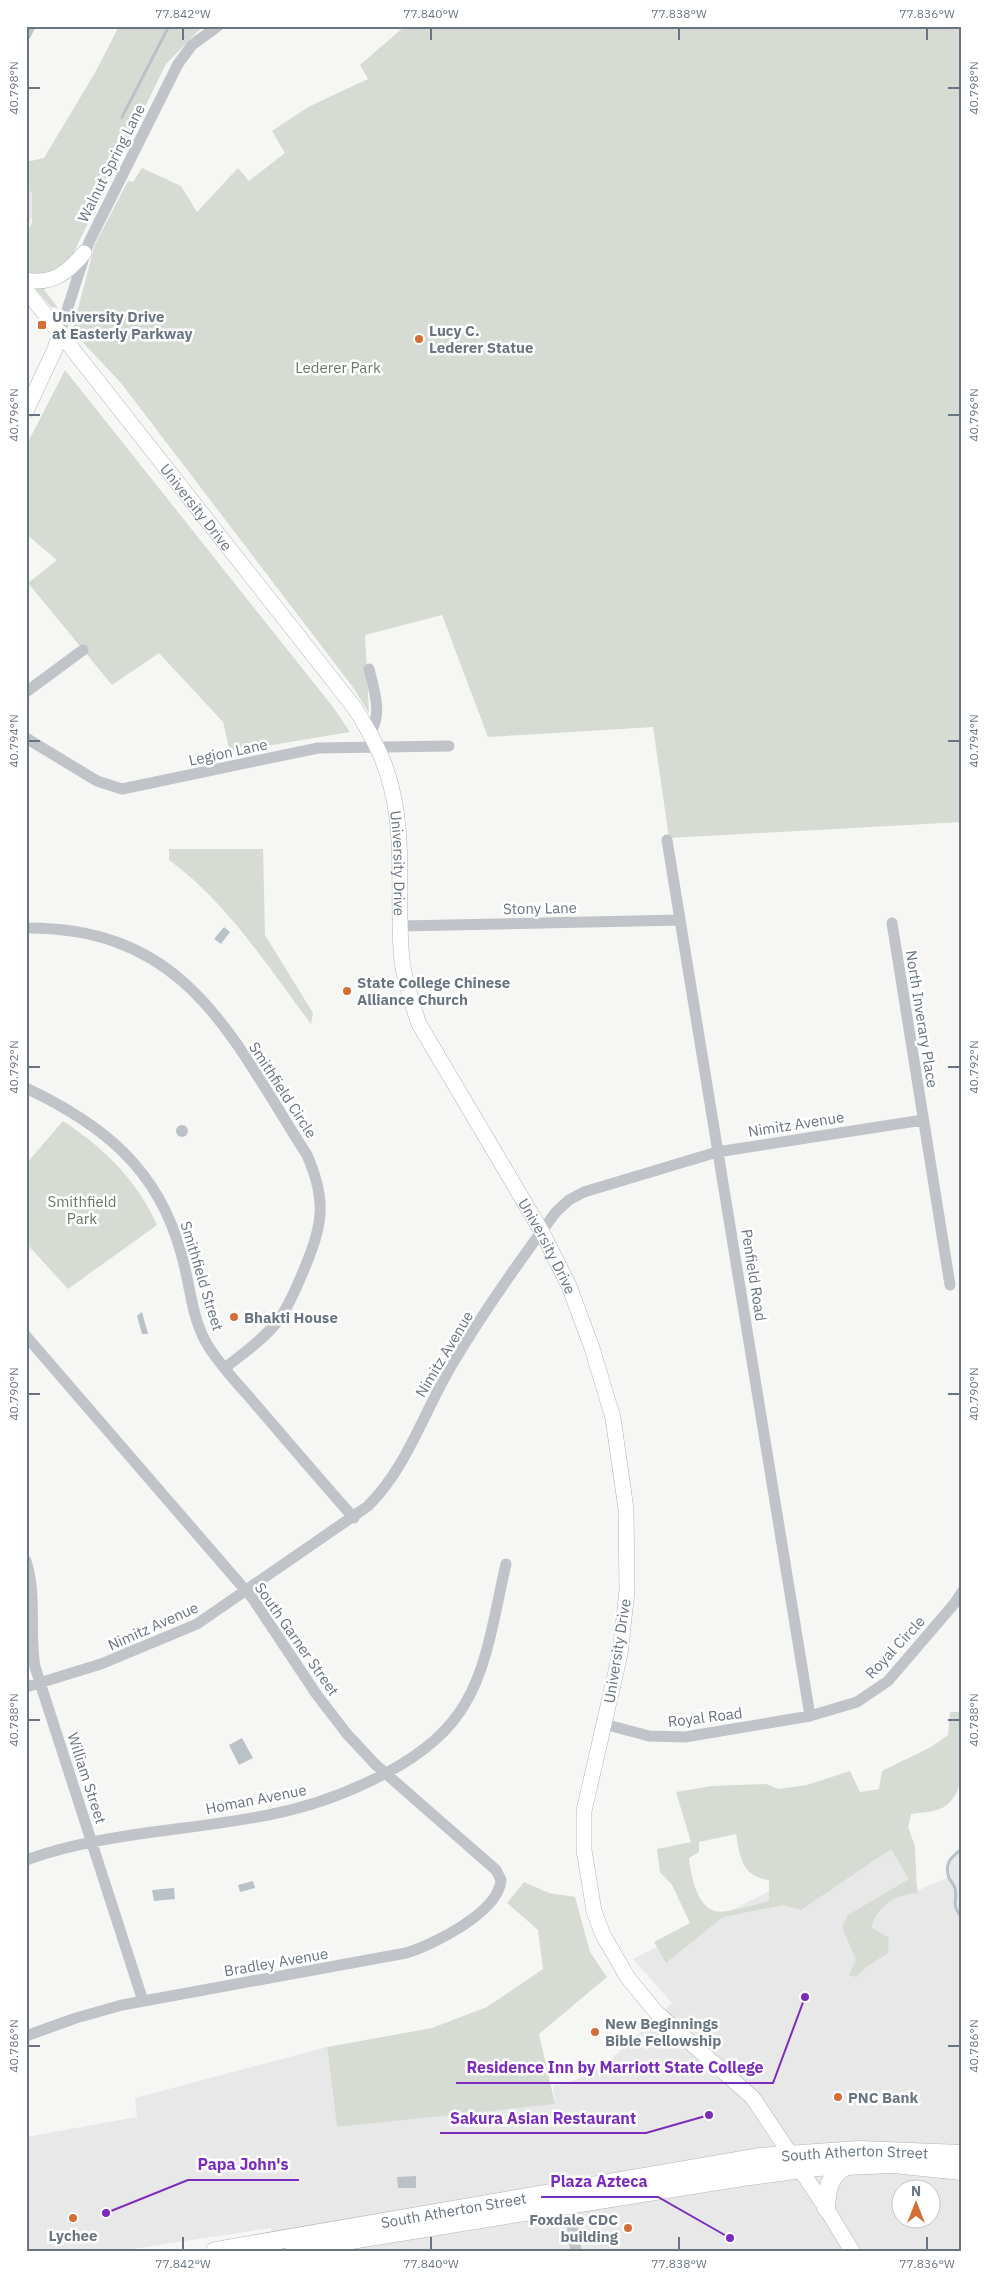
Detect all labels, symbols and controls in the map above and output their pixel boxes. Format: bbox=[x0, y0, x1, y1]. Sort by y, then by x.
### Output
text: 77.842°W bbox=[155, 6, 211, 21]
text: 77.840°W bbox=[403, 6, 459, 21]
text: 77.838°W bbox=[651, 6, 707, 21]
text: 77.836°W bbox=[899, 6, 955, 21]
text: 40.798°N bbox=[6, 61, 21, 115]
text: 40.798°N bbox=[966, 61, 981, 115]
street label: Walnut Spring Lane bbox=[73, 101, 149, 225]
place label: University Drive at Easterly Parkway bbox=[52, 307, 193, 343]
marker: University Drive at Easterly Parkway bbox=[36, 319, 48, 331]
place label: Lucy C. Lederer Statue bbox=[429, 321, 533, 357]
marker: Lucy C. Lederer Statue bbox=[413, 333, 425, 345]
park label: Lederer Park bbox=[295, 358, 381, 377]
text: 40.796°N bbox=[6, 388, 21, 442]
text: 40.796°N bbox=[966, 388, 981, 442]
street label: University Drive bbox=[156, 459, 237, 554]
text: 40.794°N bbox=[6, 714, 21, 768]
text: 40.794°N bbox=[966, 714, 981, 768]
street label: Legion Lane bbox=[187, 734, 269, 770]
street label: University Drive bbox=[387, 809, 409, 916]
street label: Stony Lane bbox=[503, 898, 577, 918]
street label: North Inverary Place bbox=[902, 949, 942, 1089]
place label: State College Chinese Alliance Church bbox=[357, 973, 510, 1009]
marker: State College Chinese Alliance Church bbox=[341, 985, 353, 997]
street label: Smithfield Circle bbox=[245, 1038, 321, 1142]
text: 40.792°N bbox=[6, 1040, 21, 1094]
text: 40.792°N bbox=[966, 1040, 981, 1094]
street label: Nimitz Avenue bbox=[747, 1107, 845, 1141]
park label: Smithfield Park bbox=[48, 1192, 116, 1228]
street label: University Drive bbox=[515, 1195, 581, 1296]
street label: Smithfield Street bbox=[176, 1219, 228, 1333]
street label: Penfield Road bbox=[737, 1228, 771, 1322]
place label: Bhakti House bbox=[244, 1308, 338, 1327]
street label: Nimitz Avenue bbox=[411, 1308, 477, 1400]
marker: Bhakti House bbox=[228, 1311, 240, 1323]
text: 40.790°N bbox=[6, 1367, 21, 1421]
text: 40.790°N bbox=[966, 1367, 981, 1421]
street label: South Garner Street bbox=[251, 1579, 343, 1699]
street label: University Drive bbox=[599, 1597, 635, 1705]
street label: Nimitz Avenue bbox=[105, 1598, 201, 1654]
street label: Royal Circle bbox=[861, 1612, 929, 1682]
text: 40.788°N bbox=[6, 1693, 21, 1747]
text: 40.788°N bbox=[966, 1693, 981, 1747]
street label: Royal Road bbox=[667, 1703, 743, 1731]
street label: William Street bbox=[63, 1730, 111, 1826]
street label: Homan Avenue bbox=[204, 1780, 308, 1818]
street label: Bradley Avenue bbox=[222, 1944, 330, 1980]
place label: New Beginnings Bible Fellowship bbox=[605, 2014, 721, 2050]
text: 40.786°N bbox=[6, 2019, 21, 2073]
text: 40.786°N bbox=[966, 2019, 981, 2073]
marker: New Beginnings Bible Fellowship bbox=[589, 2026, 601, 2038]
callout: Residence Inn by Marriott State College bbox=[456, 2052, 773, 2083]
text: Residence Inn by Marriott State College bbox=[466, 2057, 764, 2077]
place label: PNC Bank bbox=[848, 2088, 918, 2107]
marker: PNC Bank bbox=[832, 2091, 844, 2103]
callout: Sakura Asian Restaurant bbox=[440, 2102, 646, 2133]
text: Sakura Asian Restaurant bbox=[450, 2108, 636, 2128]
street label: South Atherton Street bbox=[781, 2140, 929, 2165]
callout: Papa John's bbox=[188, 2149, 299, 2180]
text: Papa John's bbox=[197, 2154, 289, 2174]
callout: Plaza Azteca bbox=[541, 2166, 658, 2197]
text: Plaza Azteca bbox=[550, 2171, 648, 2191]
north arrow bbox=[890, 2180, 940, 2230]
text: N bbox=[911, 2182, 921, 2200]
street label: South Atherton Street bbox=[379, 2188, 528, 2232]
place label: Foxdale CDC building bbox=[529, 2210, 619, 2246]
marker: Lychee bbox=[67, 2212, 79, 2224]
marker: Foxdale CDC building bbox=[622, 2222, 634, 2234]
place label: Lychee bbox=[49, 2226, 97, 2245]
text: 77.842°W bbox=[155, 2256, 211, 2271]
text: 77.840°W bbox=[403, 2256, 459, 2271]
text: 77.838°W bbox=[651, 2256, 707, 2271]
text: 77.836°W bbox=[899, 2256, 955, 2271]

